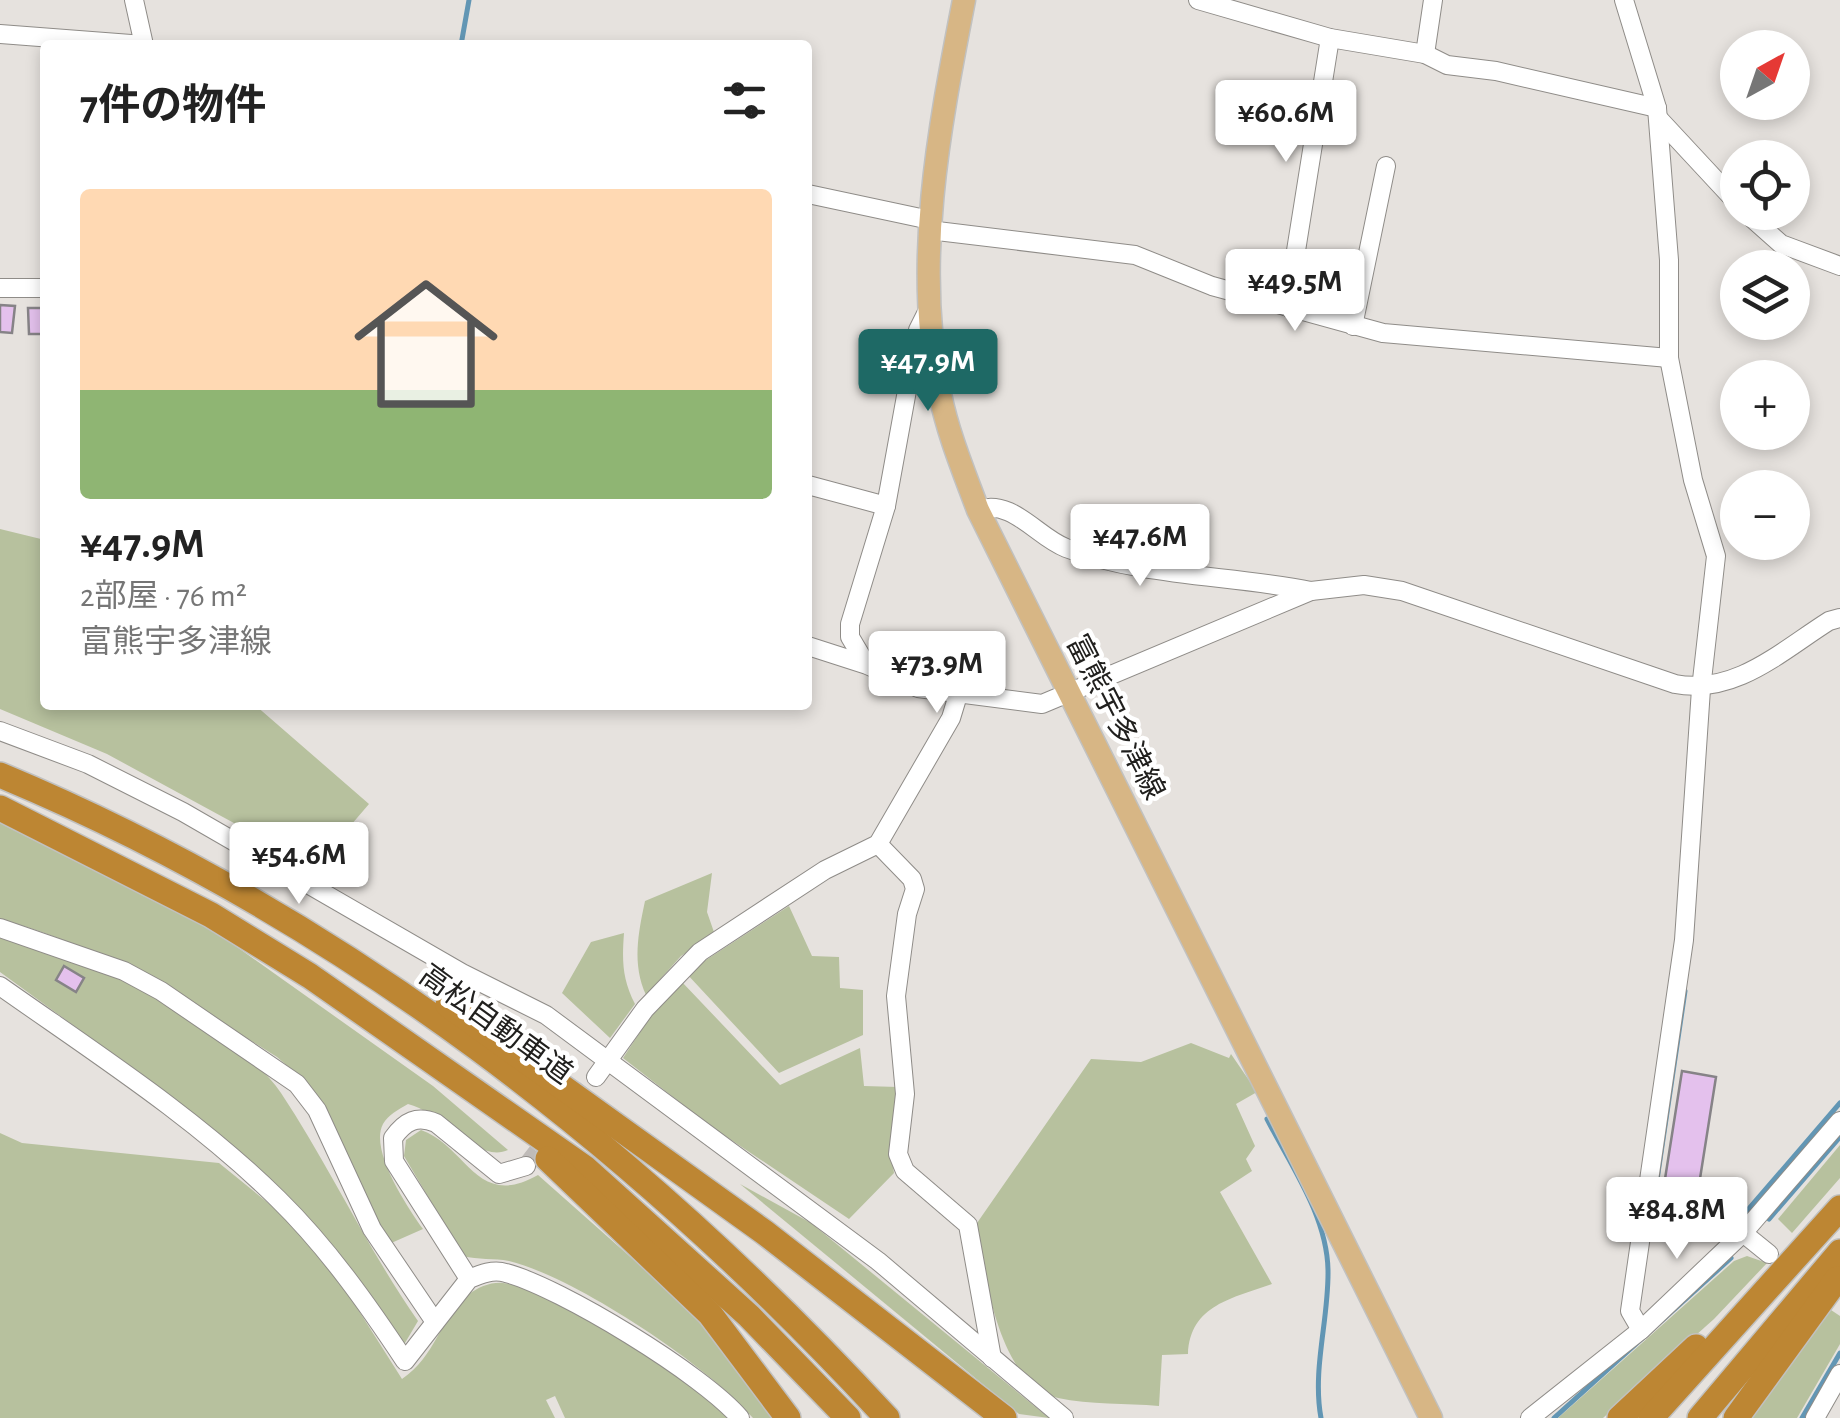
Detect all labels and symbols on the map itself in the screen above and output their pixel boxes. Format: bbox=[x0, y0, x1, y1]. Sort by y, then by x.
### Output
north arrow bbox=[1720, 30, 1810, 120]
pin: ¥60.6M bbox=[1205, 80, 1367, 165]
pin: ¥49.5M bbox=[1214, 249, 1376, 334]
pin: ¥47.9M bbox=[847, 329, 1009, 414]
pin: ¥47.6M bbox=[1059, 504, 1221, 589]
street label: 富熊宇多津線 bbox=[1061, 630, 1171, 804]
pin: ¥73.9M bbox=[856, 631, 1018, 716]
pin: ¥54.6M bbox=[218, 822, 380, 907]
street label: 高松自動車道 bbox=[414, 958, 578, 1090]
pin: ¥84.8M bbox=[1596, 1177, 1758, 1262]

